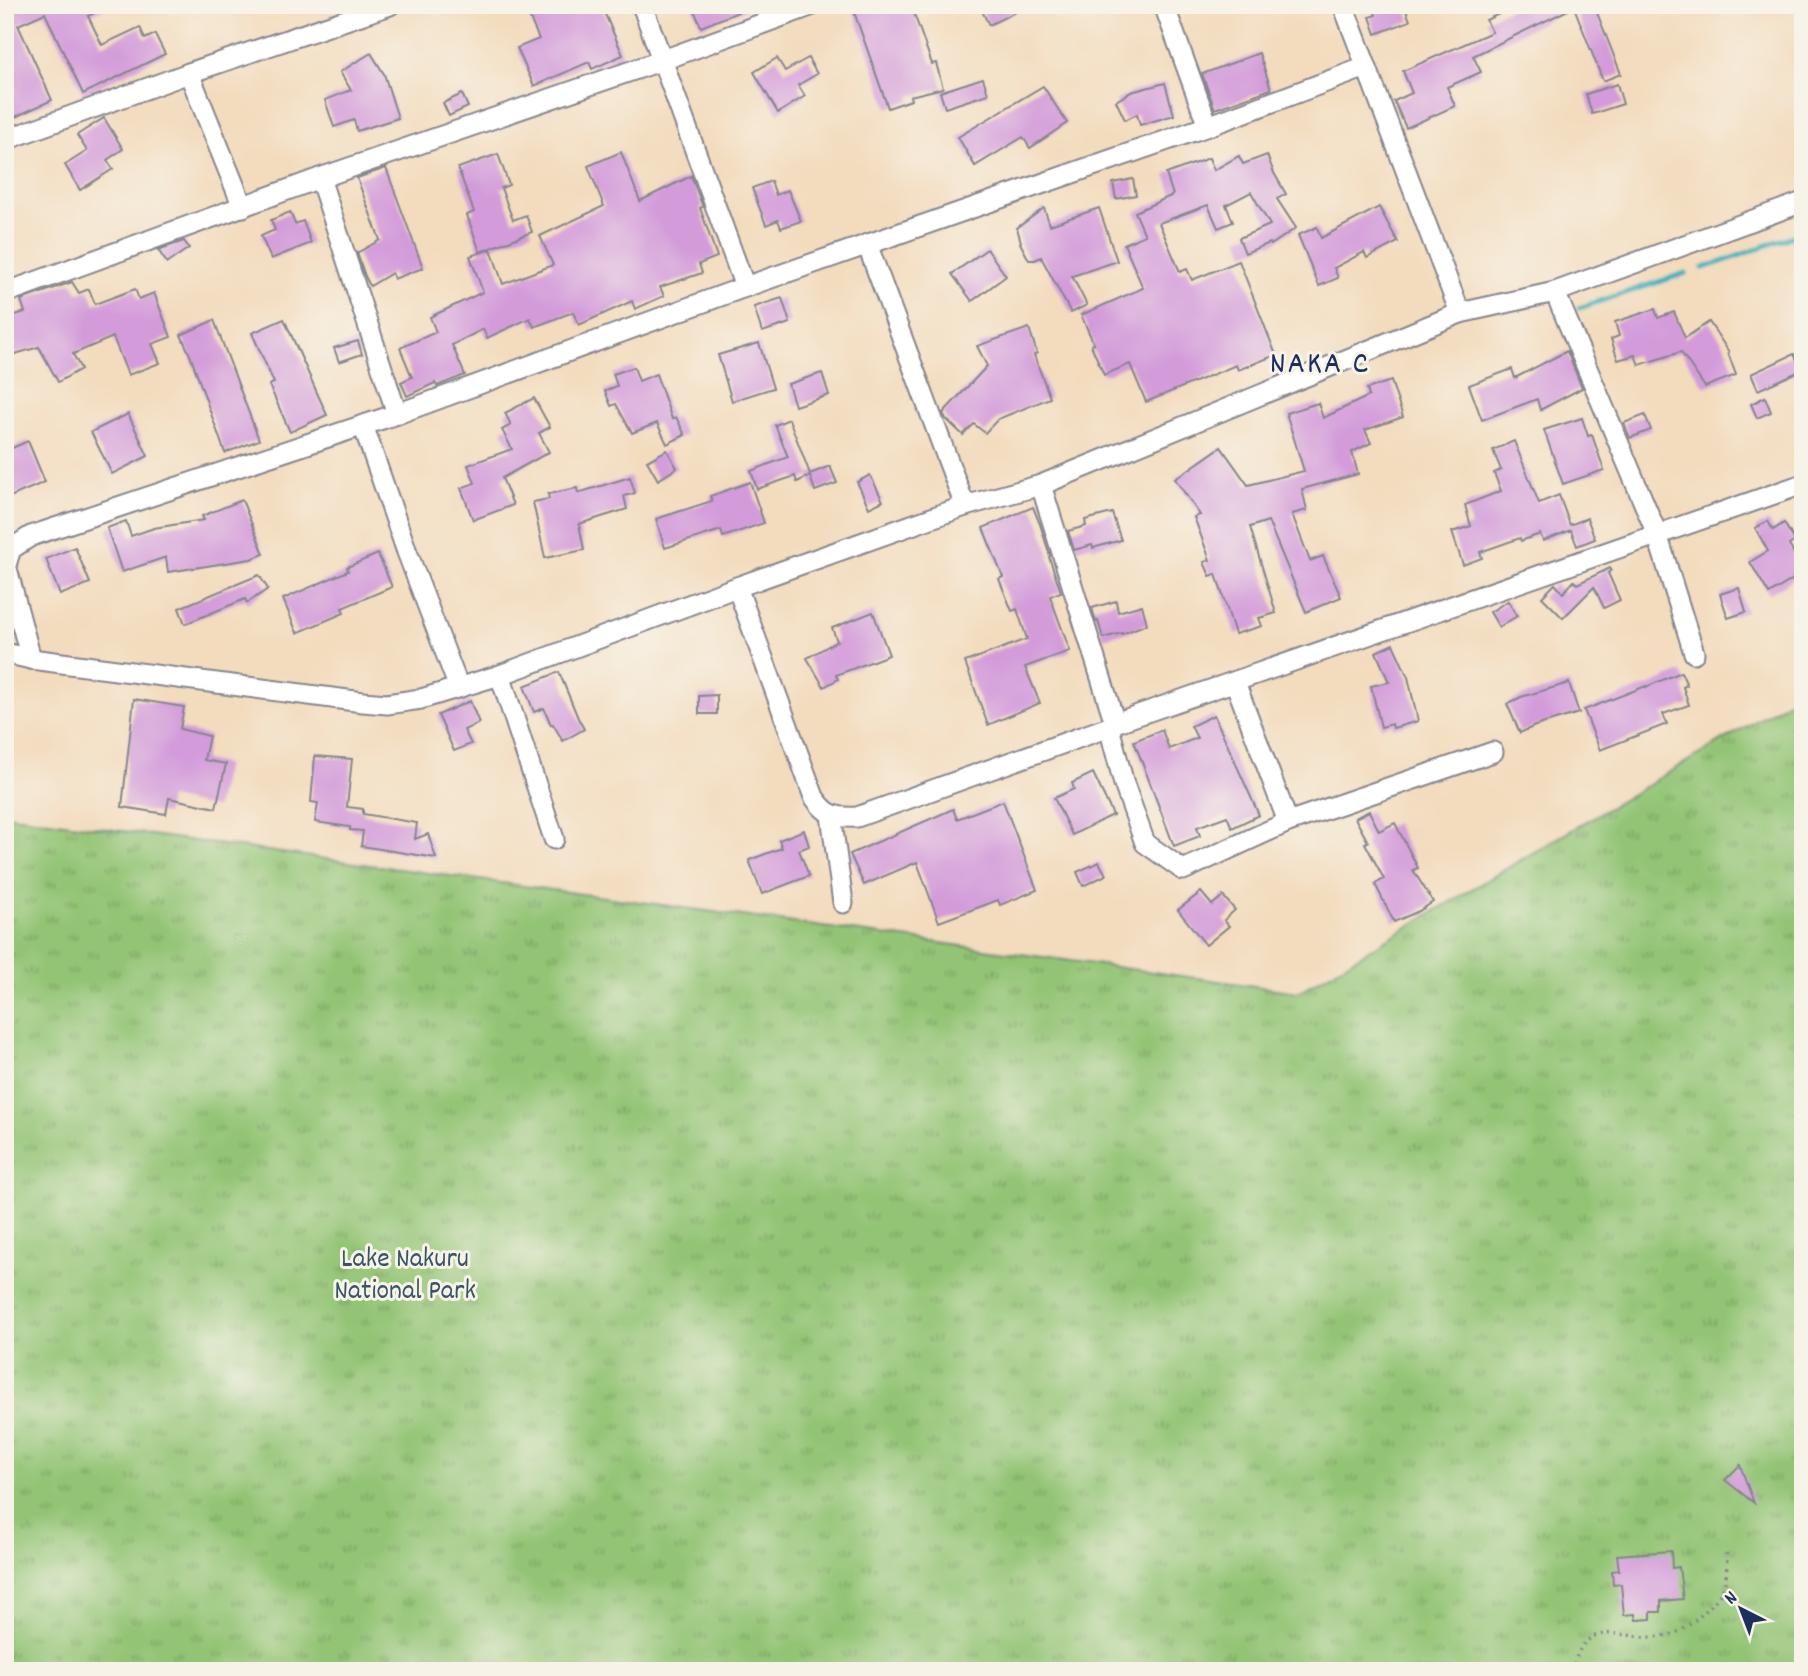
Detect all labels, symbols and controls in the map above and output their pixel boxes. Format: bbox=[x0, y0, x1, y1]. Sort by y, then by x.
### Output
district label: NAKA C bbox=[1270, 343, 1370, 389]
park label: Lake Nakuru National Park bbox=[334, 1241, 476, 1313]
north arrow bbox=[1706, 1574, 1776, 1644]
text: N bbox=[1719, 1586, 1744, 1612]

